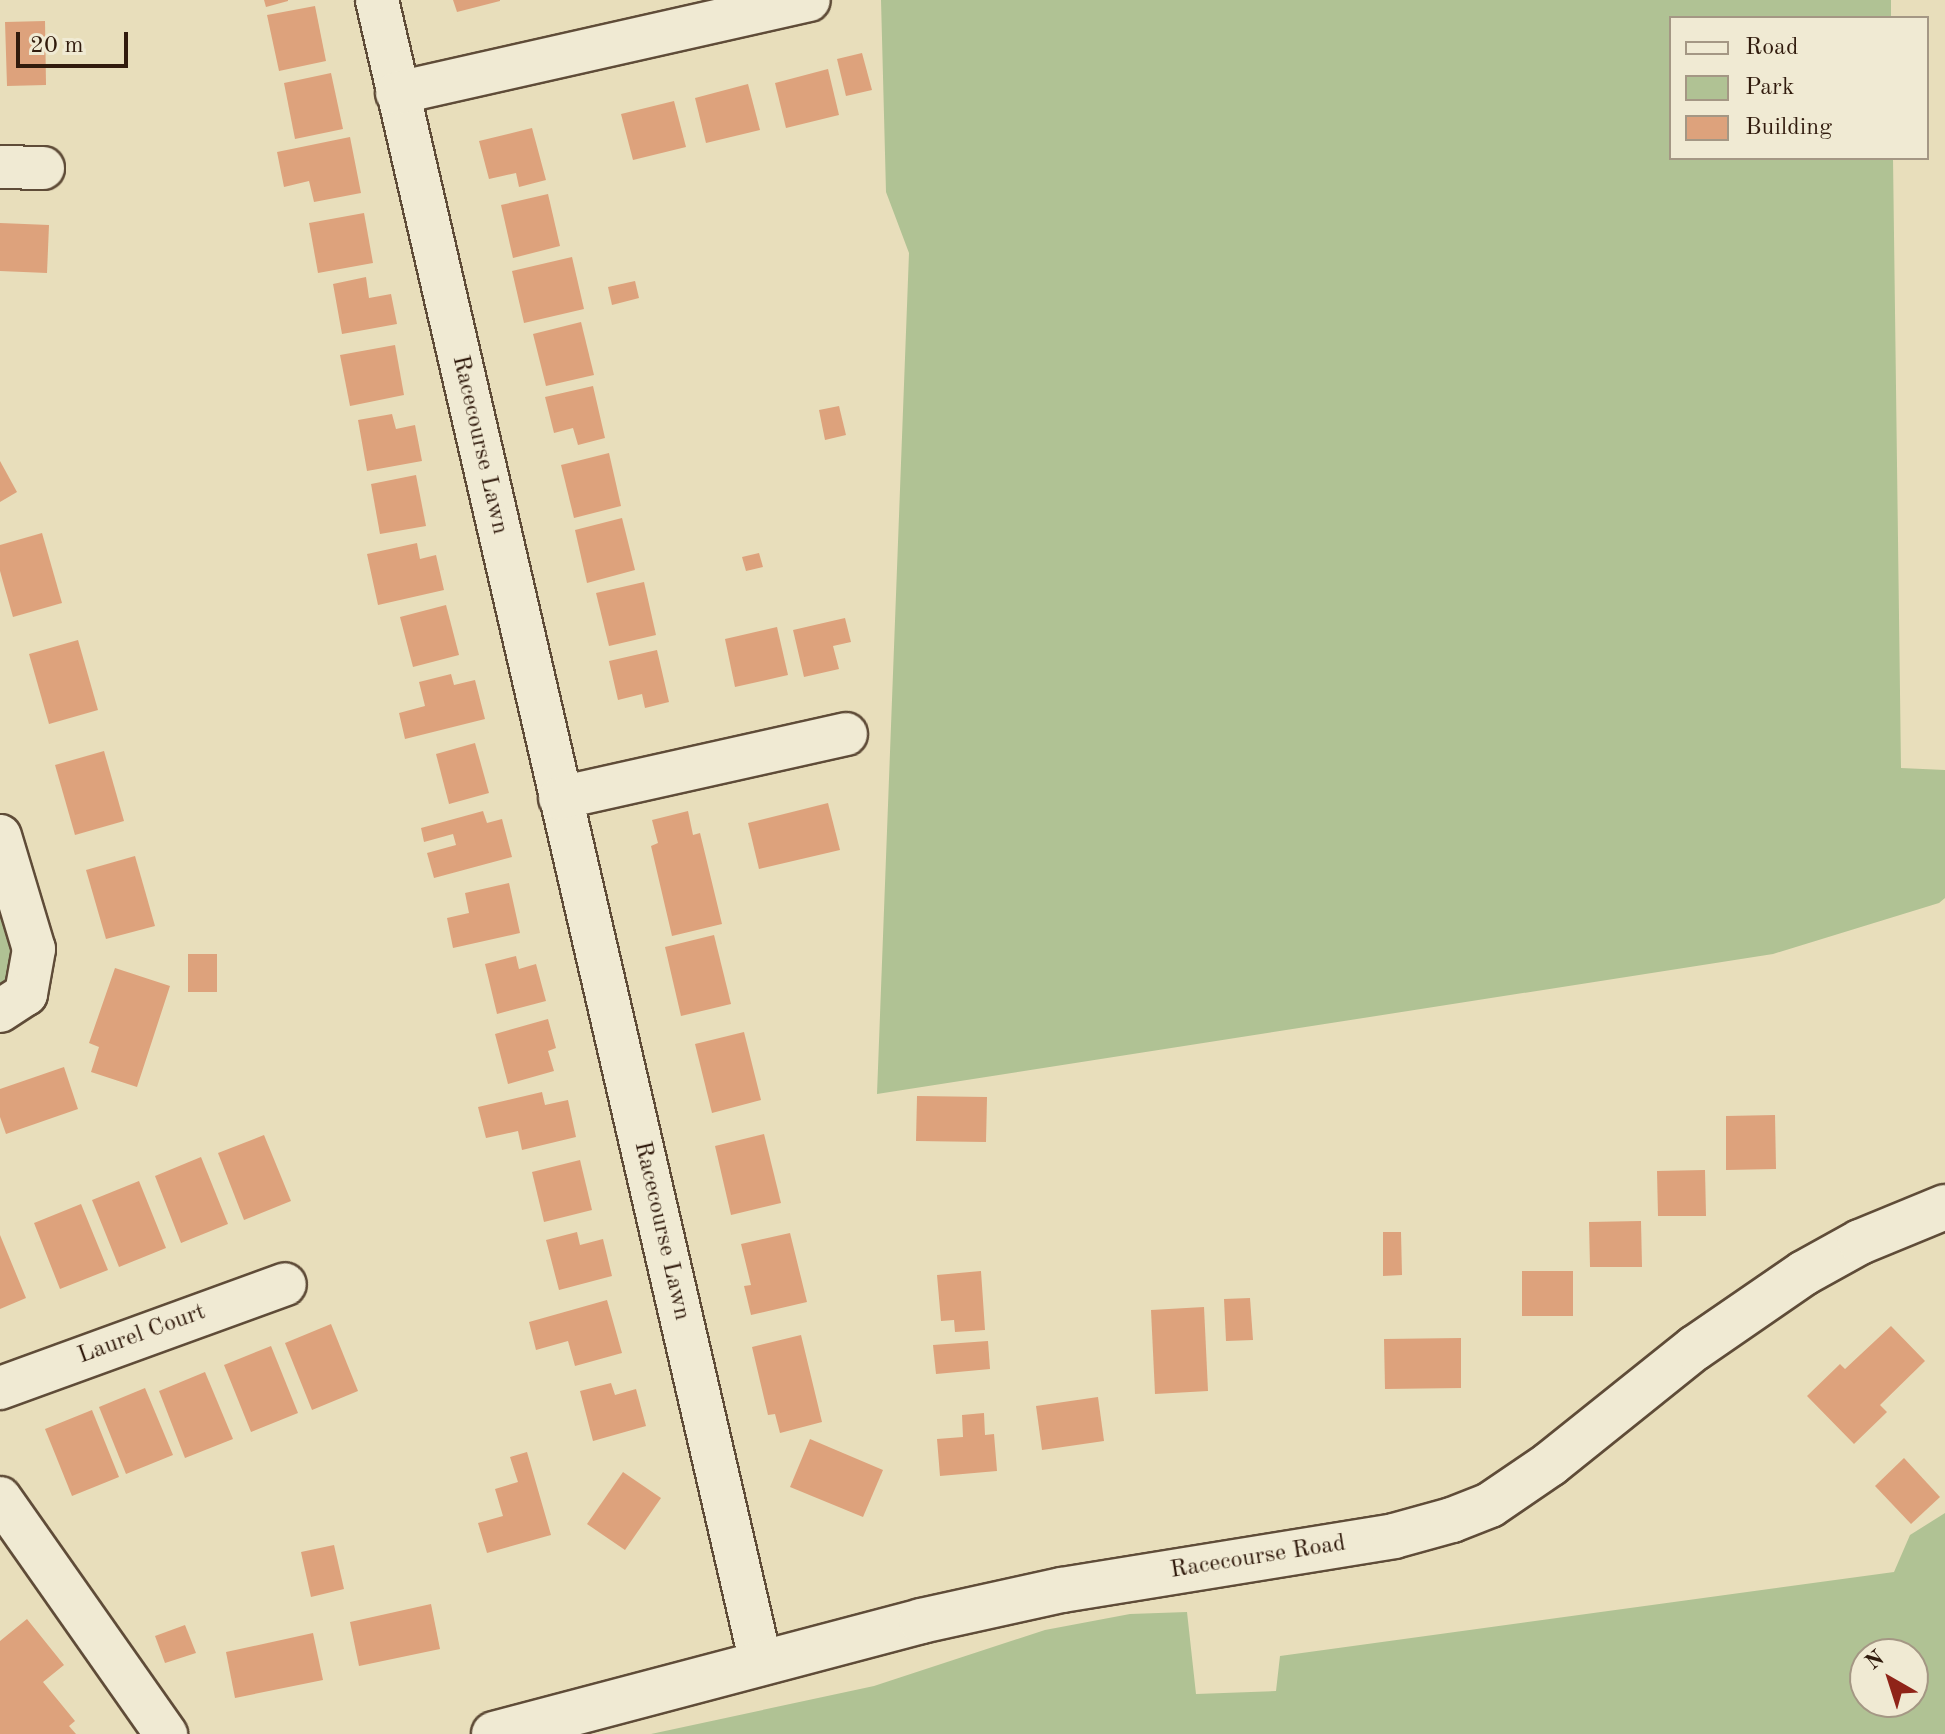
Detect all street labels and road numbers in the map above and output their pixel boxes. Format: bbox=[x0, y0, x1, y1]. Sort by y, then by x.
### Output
street label: Racecourse Lawn bbox=[444, 353, 514, 537]
street label: Racecourse Lawn bbox=[626, 1139, 696, 1323]
street label: Laurel Court bbox=[74, 1299, 210, 1371]
street label: Racecourse Road bbox=[1168, 1530, 1348, 1586]

